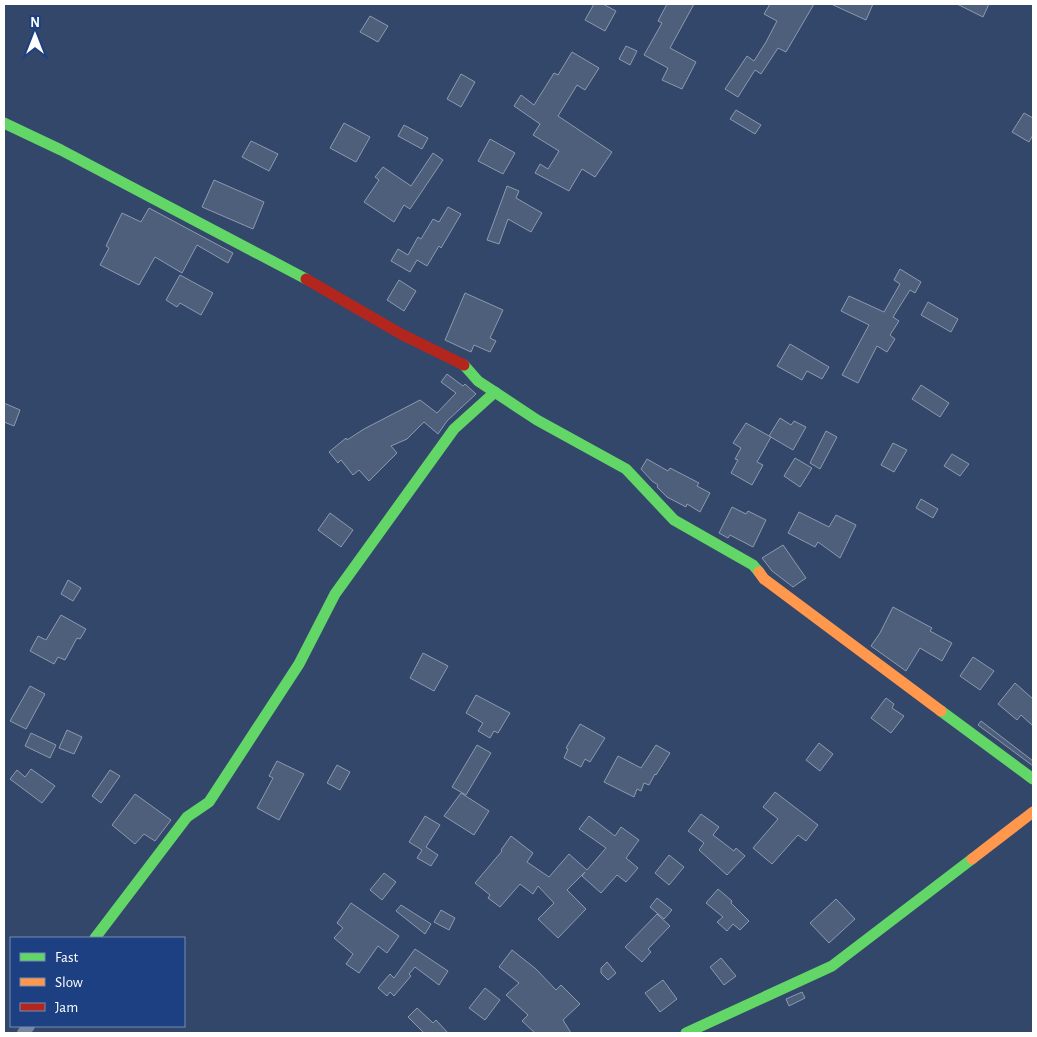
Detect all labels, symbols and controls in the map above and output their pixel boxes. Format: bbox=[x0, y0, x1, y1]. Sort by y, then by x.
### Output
north arrow bbox=[10, 10, 60, 60]
text: N bbox=[30, 16, 40, 30]
legend bbox=[10, 937, 185, 1027]
text: Fast bbox=[55, 950, 79, 965]
text: Slow bbox=[55, 975, 83, 990]
text: Jam bbox=[55, 1000, 78, 1015]

